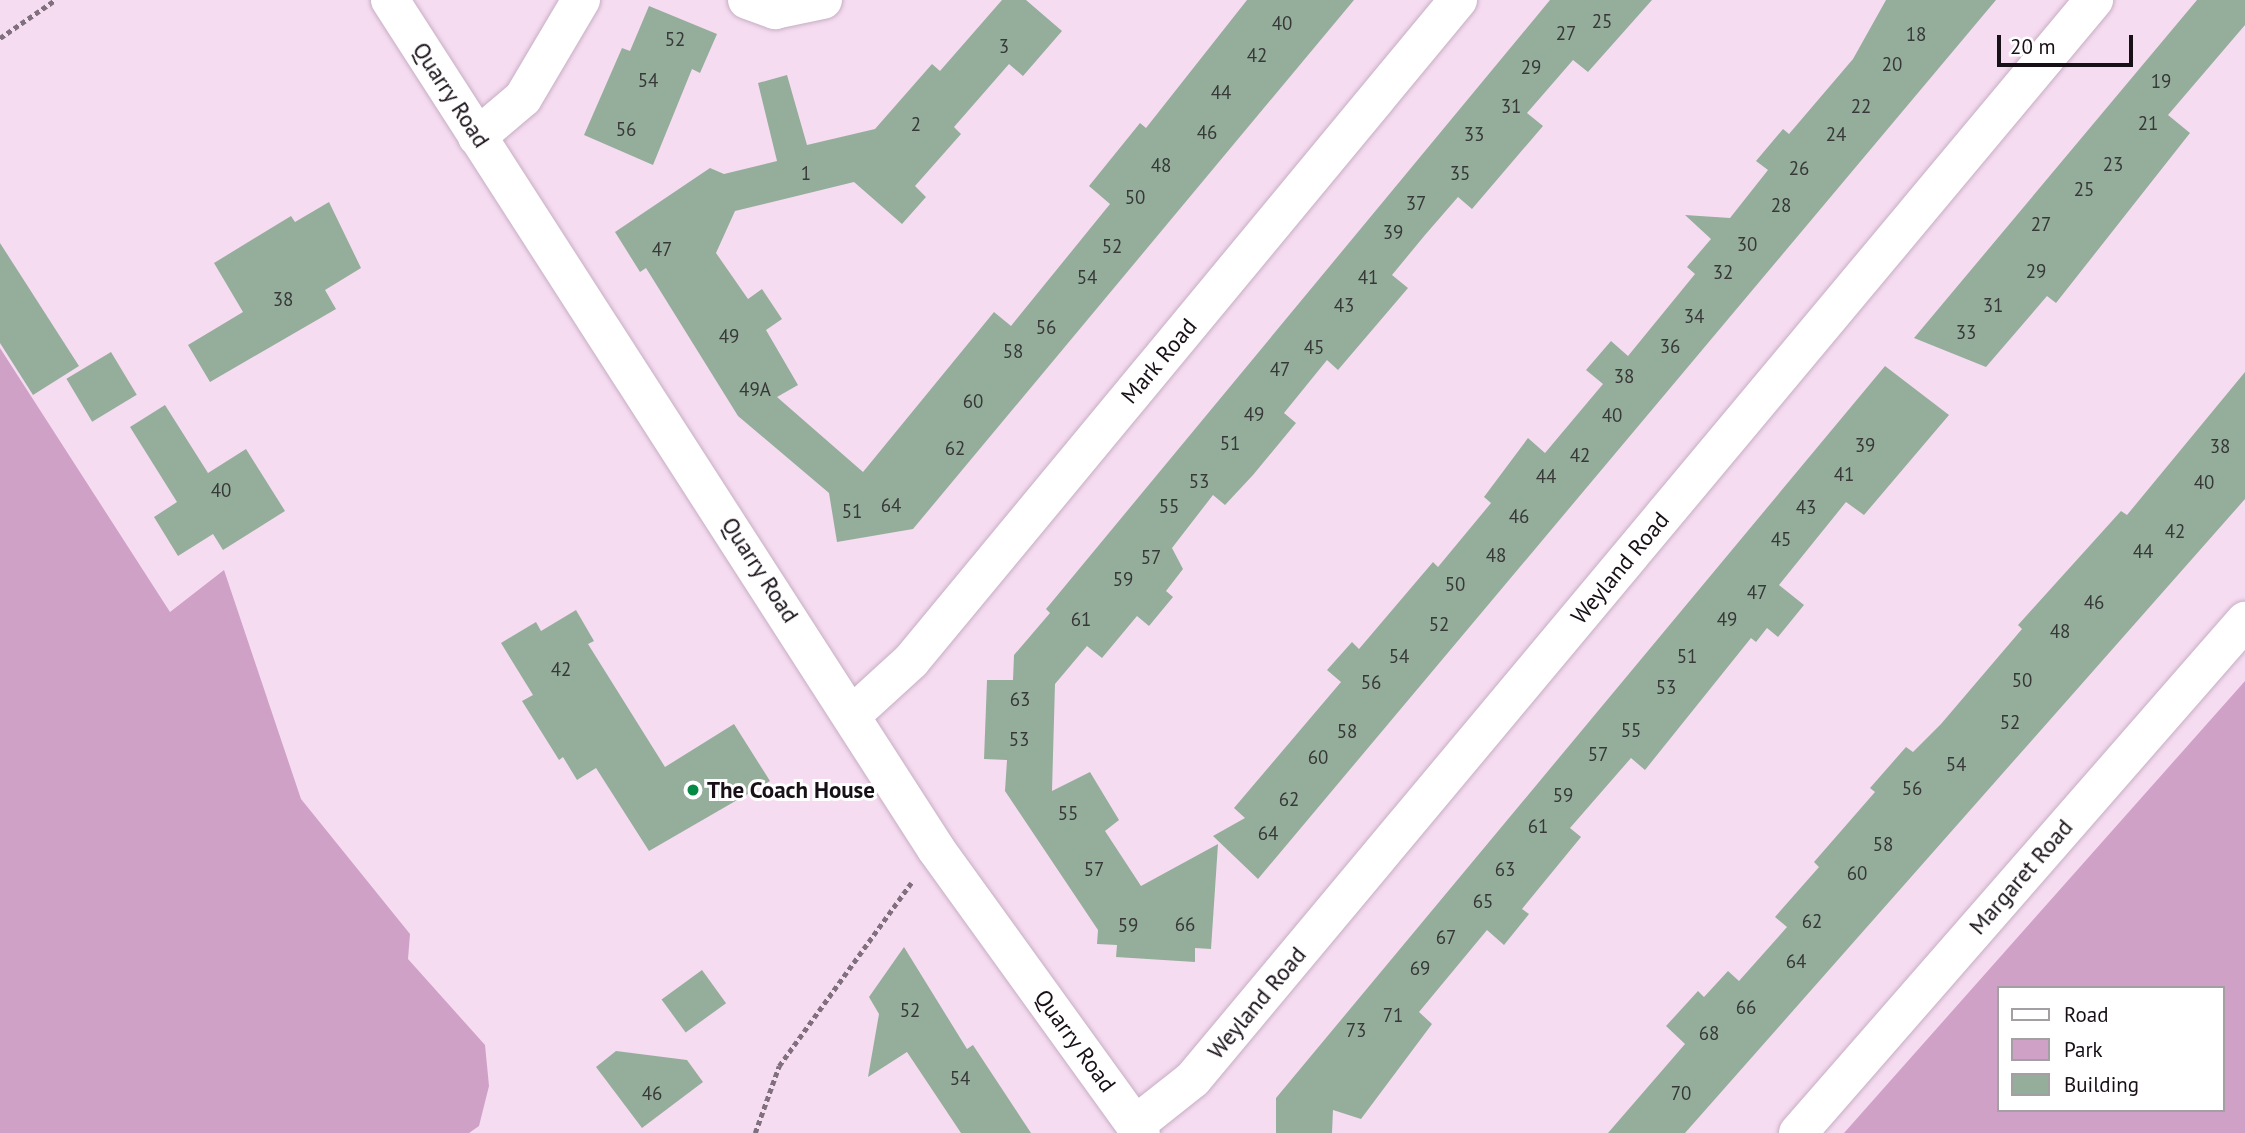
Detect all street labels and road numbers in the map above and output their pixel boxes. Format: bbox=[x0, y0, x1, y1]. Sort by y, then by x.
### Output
street label: Quarry Road bbox=[407, 37, 495, 153]
street label: Mark Road bbox=[1115, 313, 1203, 409]
street label: Weyland Road bbox=[1565, 506, 1675, 630]
street label: Quarry Road bbox=[716, 512, 804, 628]
street label: Margaret Road bbox=[1964, 814, 2078, 940]
street label: Weyland Road bbox=[1202, 941, 1312, 1065]
street label: Quarry Road bbox=[1028, 984, 1122, 1098]

